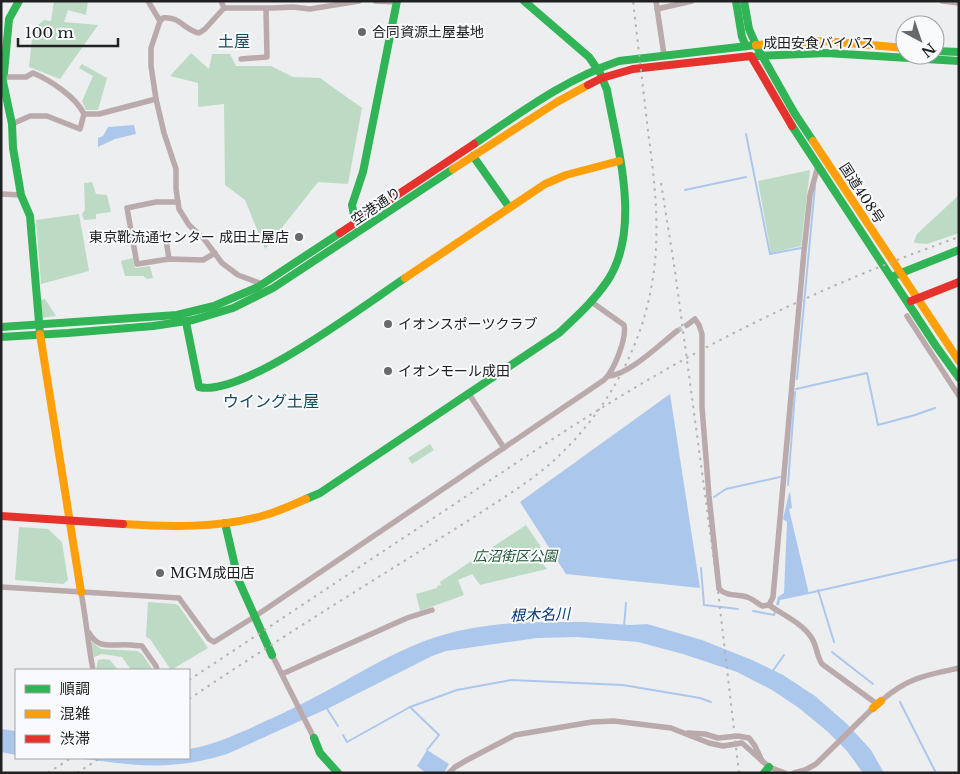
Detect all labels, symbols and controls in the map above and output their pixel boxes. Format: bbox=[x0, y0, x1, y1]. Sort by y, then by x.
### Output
scale bar bbox=[18, 15, 118, 47]
north arrow bbox=[895, 15, 945, 65]
text: 100 m bbox=[25, 23, 74, 42]
place label: 合同資源土屋基地 bbox=[372, 23, 484, 41]
marker: 合同資源土屋基地 bbox=[356, 26, 368, 38]
district label: 土屋 bbox=[218, 31, 250, 51]
street label: 成田安食バイパス bbox=[763, 34, 875, 52]
text: N bbox=[918, 39, 939, 61]
street label: 国道408号 bbox=[836, 159, 888, 227]
street label: 空港通り bbox=[348, 183, 404, 229]
place label: 東京靴流通センター 成田土屋店 bbox=[89, 228, 289, 246]
marker: 東京靴流通センター 成田土屋店 bbox=[293, 231, 305, 243]
place label: イオンスポーツクラブ bbox=[398, 315, 537, 333]
marker: イオンスポーツクラブ bbox=[382, 318, 394, 330]
place label: イオンモール成田 bbox=[398, 362, 510, 380]
marker: イオンモール成田 bbox=[382, 365, 394, 377]
district label: ウイング土屋 bbox=[223, 391, 319, 411]
park label: 広沼街区公園 bbox=[473, 547, 559, 565]
place label: MGM成田店 bbox=[170, 564, 255, 582]
marker: MGM成田店 bbox=[154, 567, 166, 579]
water label: 根木名川 bbox=[510, 604, 572, 625]
legend bbox=[15, 669, 190, 759]
text: 順調 bbox=[60, 679, 90, 698]
text: 混雑 bbox=[60, 704, 90, 723]
text: 渋滞 bbox=[60, 729, 90, 748]

